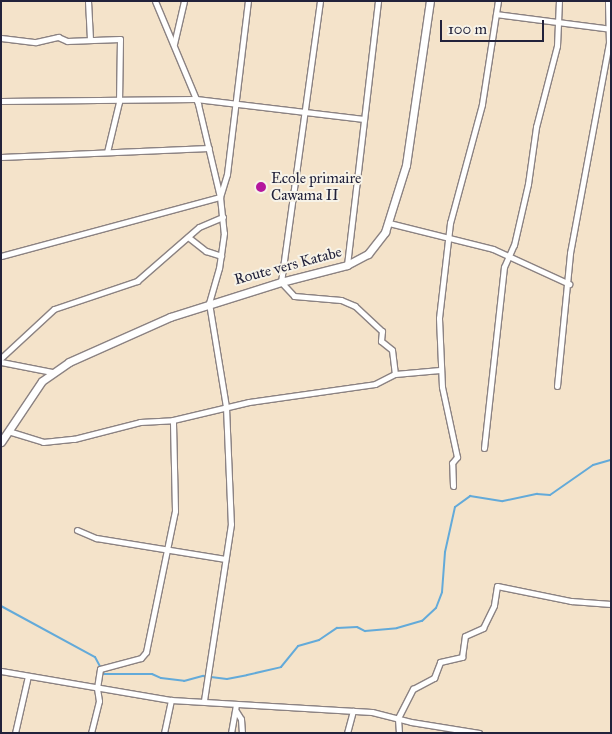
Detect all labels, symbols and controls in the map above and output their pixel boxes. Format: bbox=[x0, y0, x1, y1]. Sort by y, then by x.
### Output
scale bar bbox=[442, 10, 546, 42]
text: 100 m bbox=[448, 20, 487, 38]
place label: Ecole primaire Cawama II bbox=[271, 169, 361, 204]
marker: Ecole primaire Cawama II bbox=[255, 181, 267, 193]
street label: Route vers Katabe bbox=[232, 243, 344, 289]

